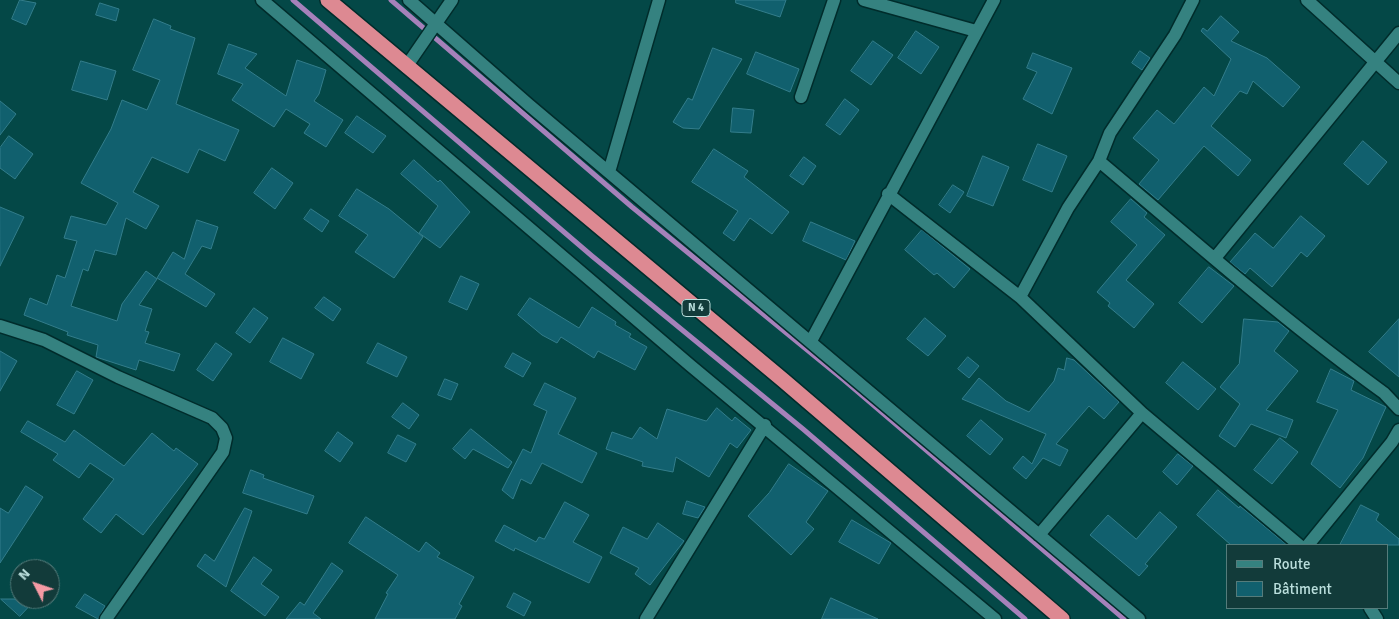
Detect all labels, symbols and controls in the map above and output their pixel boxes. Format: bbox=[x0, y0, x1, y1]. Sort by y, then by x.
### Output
road number: N 4 bbox=[682, 300, 710, 316]
legend bbox=[1226, 544, 1389, 609]
text: Route bbox=[1273, 555, 1310, 573]
north arrow bbox=[10, 559, 60, 609]
text: N bbox=[14, 565, 34, 584]
text: Bâtiment bbox=[1273, 580, 1332, 598]

